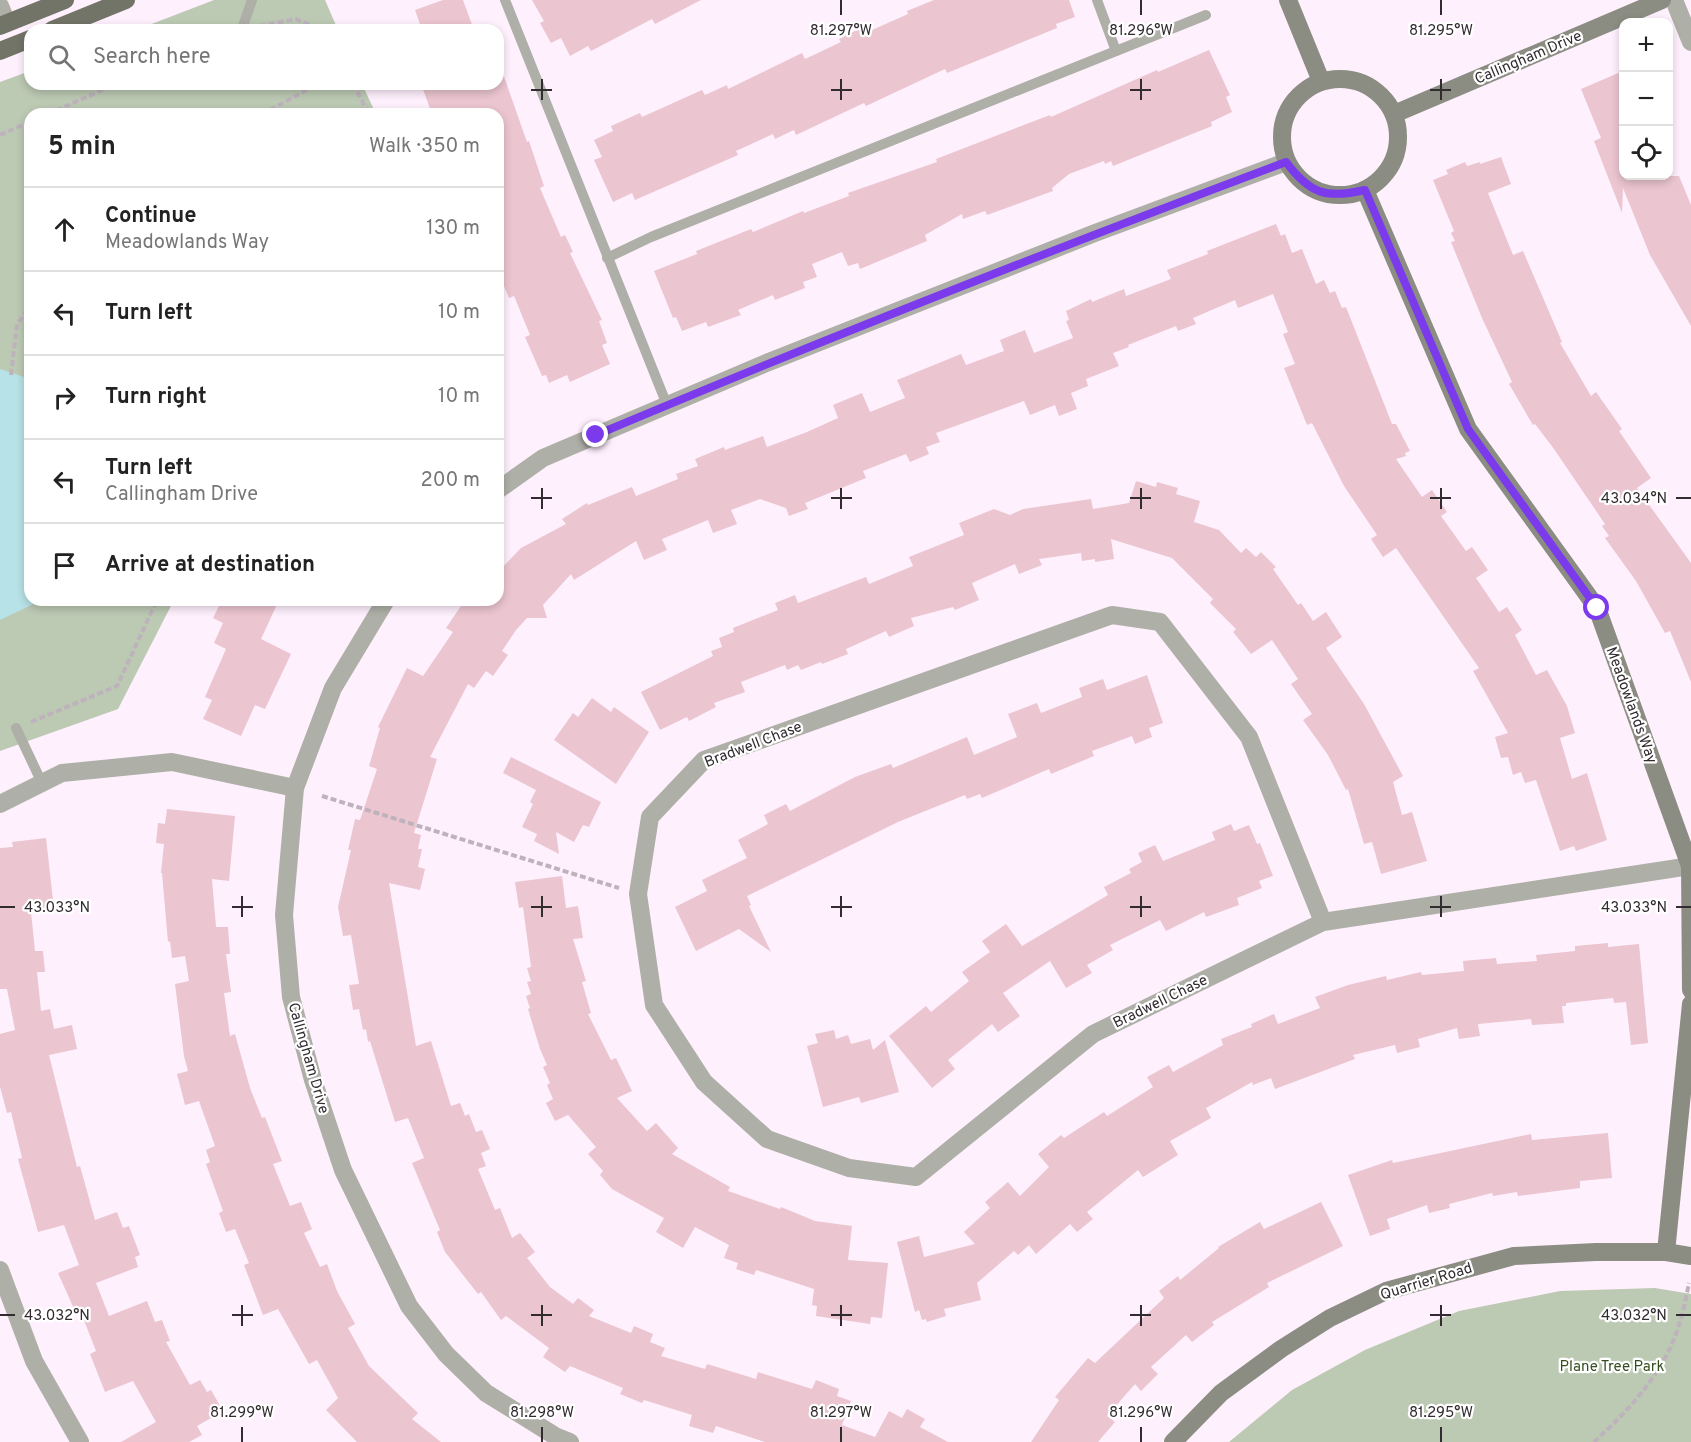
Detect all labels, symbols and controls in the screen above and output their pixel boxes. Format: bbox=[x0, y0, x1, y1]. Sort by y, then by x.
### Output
map controls bbox=[1619, 18, 1673, 180]
button: + bbox=[1619, 18, 1673, 72]
text: 81.297°W bbox=[810, 22, 872, 41]
text: 81.296°W bbox=[1109, 22, 1173, 41]
text: 81.295°W bbox=[1409, 22, 1473, 41]
search box bbox=[24, 24, 504, 90]
street label: Callingham Drive bbox=[1472, 27, 1585, 90]
icon: search bbox=[45, 41, 78, 74]
text: Search here bbox=[93, 44, 211, 71]
button: − bbox=[1619, 72, 1673, 126]
button: locate bbox=[1619, 126, 1673, 180]
text: 5 min bbox=[48, 131, 116, 164]
text: Walk · 350 m bbox=[369, 134, 480, 160]
text: Continue bbox=[105, 203, 196, 230]
icon: ahead bbox=[48, 213, 81, 246]
text: 130 m bbox=[426, 216, 480, 242]
text: Meadowlands Way bbox=[105, 230, 269, 256]
icon: left bbox=[48, 297, 81, 330]
text: Turn left bbox=[105, 300, 193, 327]
text: 10 m bbox=[438, 300, 480, 326]
icon: right bbox=[48, 381, 81, 414]
text: Turn right bbox=[105, 384, 207, 411]
text: 10 m bbox=[438, 384, 480, 410]
route end bbox=[582, 421, 608, 447]
text: Turn left bbox=[105, 455, 193, 482]
icon: left bbox=[48, 465, 81, 498]
text: 200 m bbox=[421, 468, 480, 494]
text: Callingham Drive bbox=[105, 482, 258, 508]
text: 43.034°N bbox=[1601, 490, 1667, 509]
icon: arrive bbox=[48, 549, 81, 582]
text: Arrive at destination bbox=[105, 552, 315, 579]
route start bbox=[1583, 594, 1609, 620]
street label: Meadowlands Way bbox=[1601, 644, 1661, 767]
street label: Bradwell Chase bbox=[702, 718, 805, 773]
text: 43.033°N bbox=[24, 899, 90, 918]
text: 43.033°N bbox=[1601, 899, 1667, 918]
street label: Bradwell Chase bbox=[1110, 971, 1211, 1033]
street label: Callingham Drive bbox=[283, 1001, 333, 1116]
street label: Quarrier Road bbox=[1378, 1259, 1475, 1305]
text: 43.032°N bbox=[24, 1307, 90, 1326]
text: 43.032°N bbox=[1601, 1307, 1667, 1326]
park label: Plane Tree Park bbox=[1560, 1358, 1664, 1377]
text: 81.299°W bbox=[210, 1404, 274, 1423]
text: 81.298°W bbox=[510, 1404, 574, 1423]
text: 81.297°W bbox=[810, 1404, 872, 1423]
text: 81.296°W bbox=[1109, 1404, 1173, 1423]
text: 81.295°W bbox=[1409, 1404, 1473, 1423]

